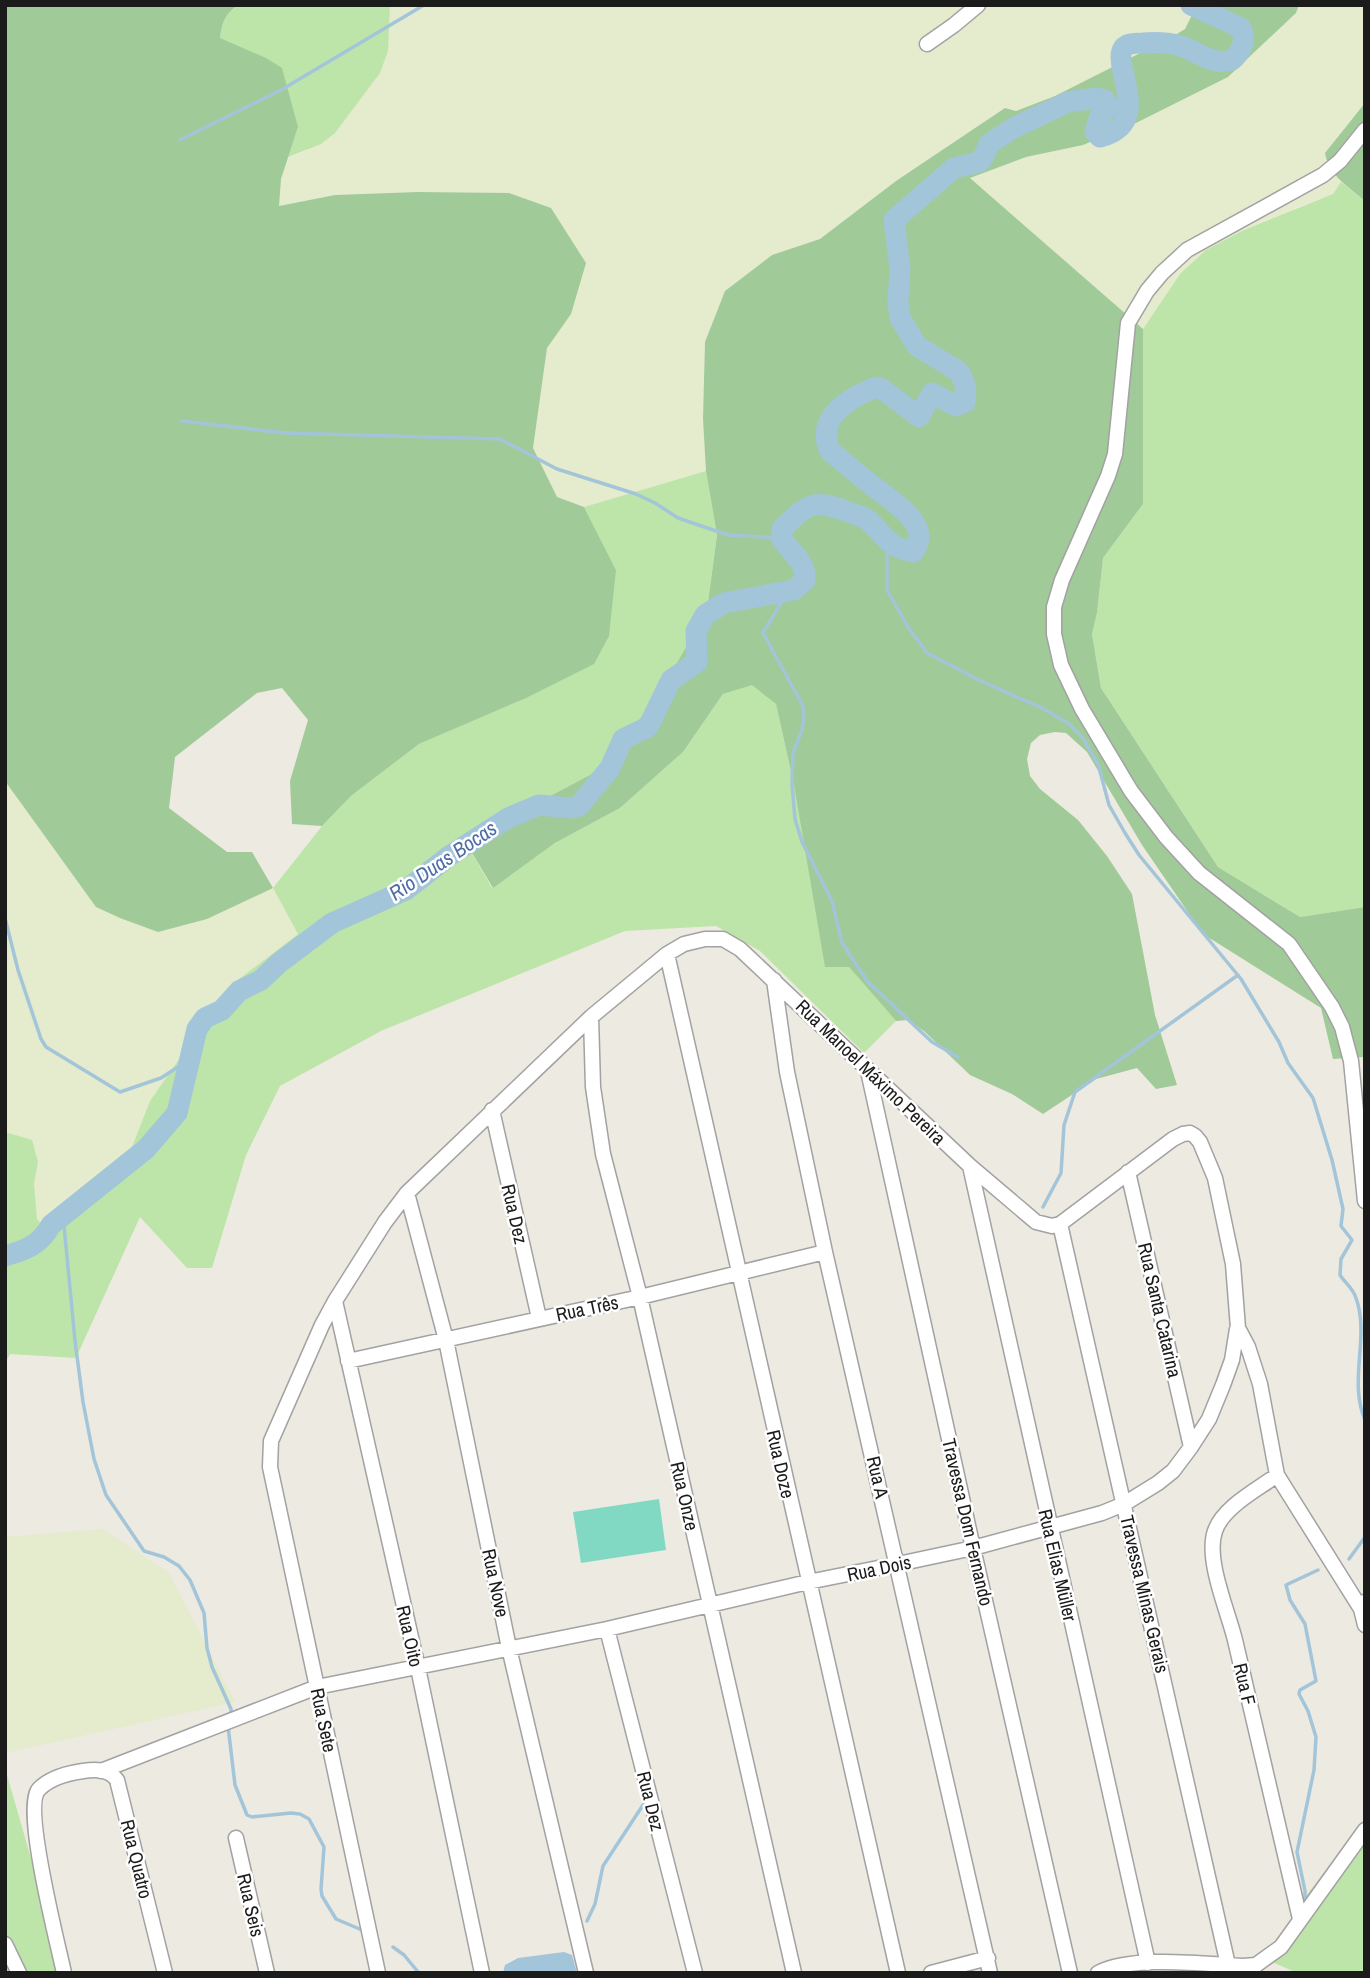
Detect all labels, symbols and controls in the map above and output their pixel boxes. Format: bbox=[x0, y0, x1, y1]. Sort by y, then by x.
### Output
water label: Rio Duas Bocas bbox=[383, 814, 503, 907]
street label: Rua Manoel Máximo Pereira bbox=[790, 993, 952, 1151]
street label: Rua Dez bbox=[496, 1182, 535, 1247]
street label: Rua Santa Catarina bbox=[1132, 1240, 1188, 1380]
street label: Rua Três bbox=[553, 1289, 621, 1327]
street label: Rua Doze bbox=[761, 1427, 801, 1501]
street label: Travessa Dom Fernando bbox=[936, 1436, 1000, 1608]
street label: Rua A bbox=[861, 1453, 896, 1501]
street label: Rua Onze bbox=[664, 1459, 706, 1533]
street label: Rua Elias Müller bbox=[1032, 1506, 1084, 1624]
street label: Travessa Minas Gerais bbox=[1114, 1512, 1176, 1676]
street label: Rua Nove bbox=[476, 1546, 516, 1620]
street label: Rua Dois bbox=[845, 1548, 914, 1587]
street label: Rua Oito bbox=[390, 1603, 430, 1669]
street label: Rua F bbox=[1228, 1660, 1262, 1708]
street label: Rua Sete bbox=[305, 1686, 343, 1754]
street label: Rua Dez bbox=[631, 1768, 671, 1834]
street label: Rua Quatro bbox=[115, 1817, 159, 1901]
street label: Rua Seis bbox=[231, 1871, 271, 1939]

